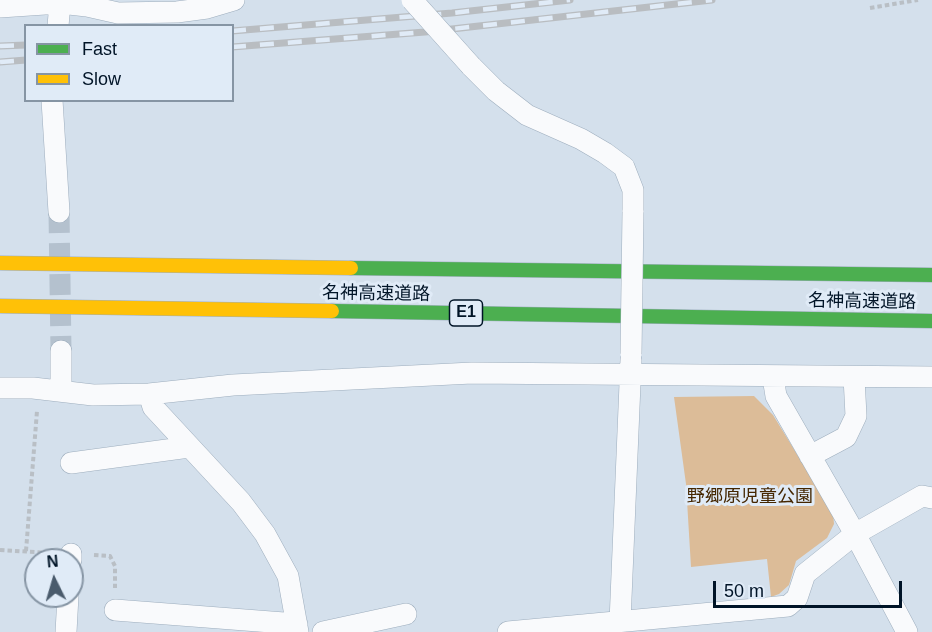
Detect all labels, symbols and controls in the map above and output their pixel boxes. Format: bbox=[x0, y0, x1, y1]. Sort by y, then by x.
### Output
legend bbox=[24, 24, 234, 102]
text: Fast bbox=[82, 39, 117, 59]
text: Slow bbox=[82, 69, 121, 89]
street label: 名神高速道路 bbox=[322, 282, 430, 306]
street label: 名神高速道路 bbox=[808, 290, 916, 314]
road number: E1 bbox=[450, 300, 482, 326]
park label: 野郷原児童公園 bbox=[687, 486, 813, 508]
north arrow bbox=[24, 548, 84, 608]
text: N bbox=[46, 553, 59, 571]
scale bar bbox=[716, 569, 905, 607]
text: 50 m bbox=[724, 581, 764, 601]

